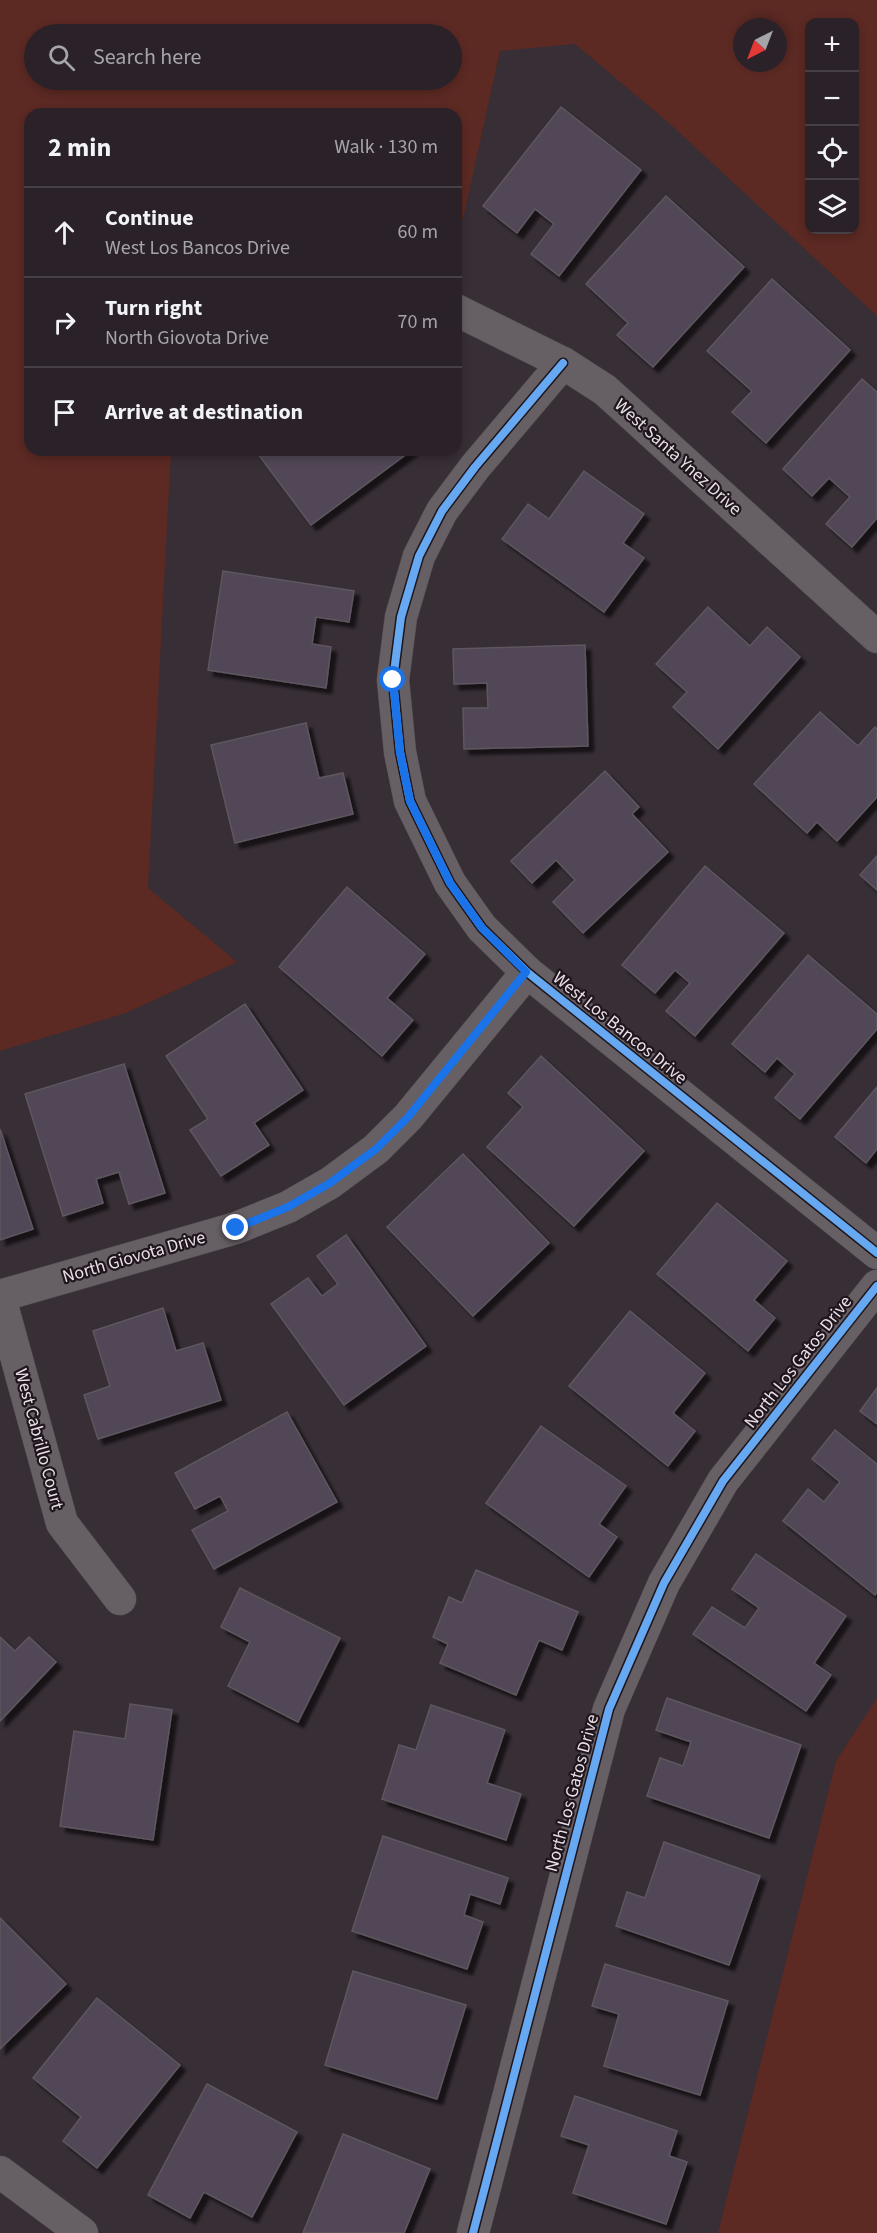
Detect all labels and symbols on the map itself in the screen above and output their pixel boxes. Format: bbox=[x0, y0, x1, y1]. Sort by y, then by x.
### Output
north arrow bbox=[733, 18, 787, 72]
street label: West Santa Ynez Drive bbox=[609, 393, 747, 521]
route start bbox=[379, 666, 405, 692]
street label: West Los Bancos Drive bbox=[547, 966, 693, 1090]
route end bbox=[222, 1214, 248, 1240]
street label: North Giovota Drive bbox=[60, 1225, 208, 1289]
street label: North Los Gatos Drive bbox=[738, 1290, 858, 1434]
street label: West Cabrillo Court bbox=[8, 1366, 70, 1512]
street label: North Los Gatos Drive bbox=[539, 1711, 605, 1875]

